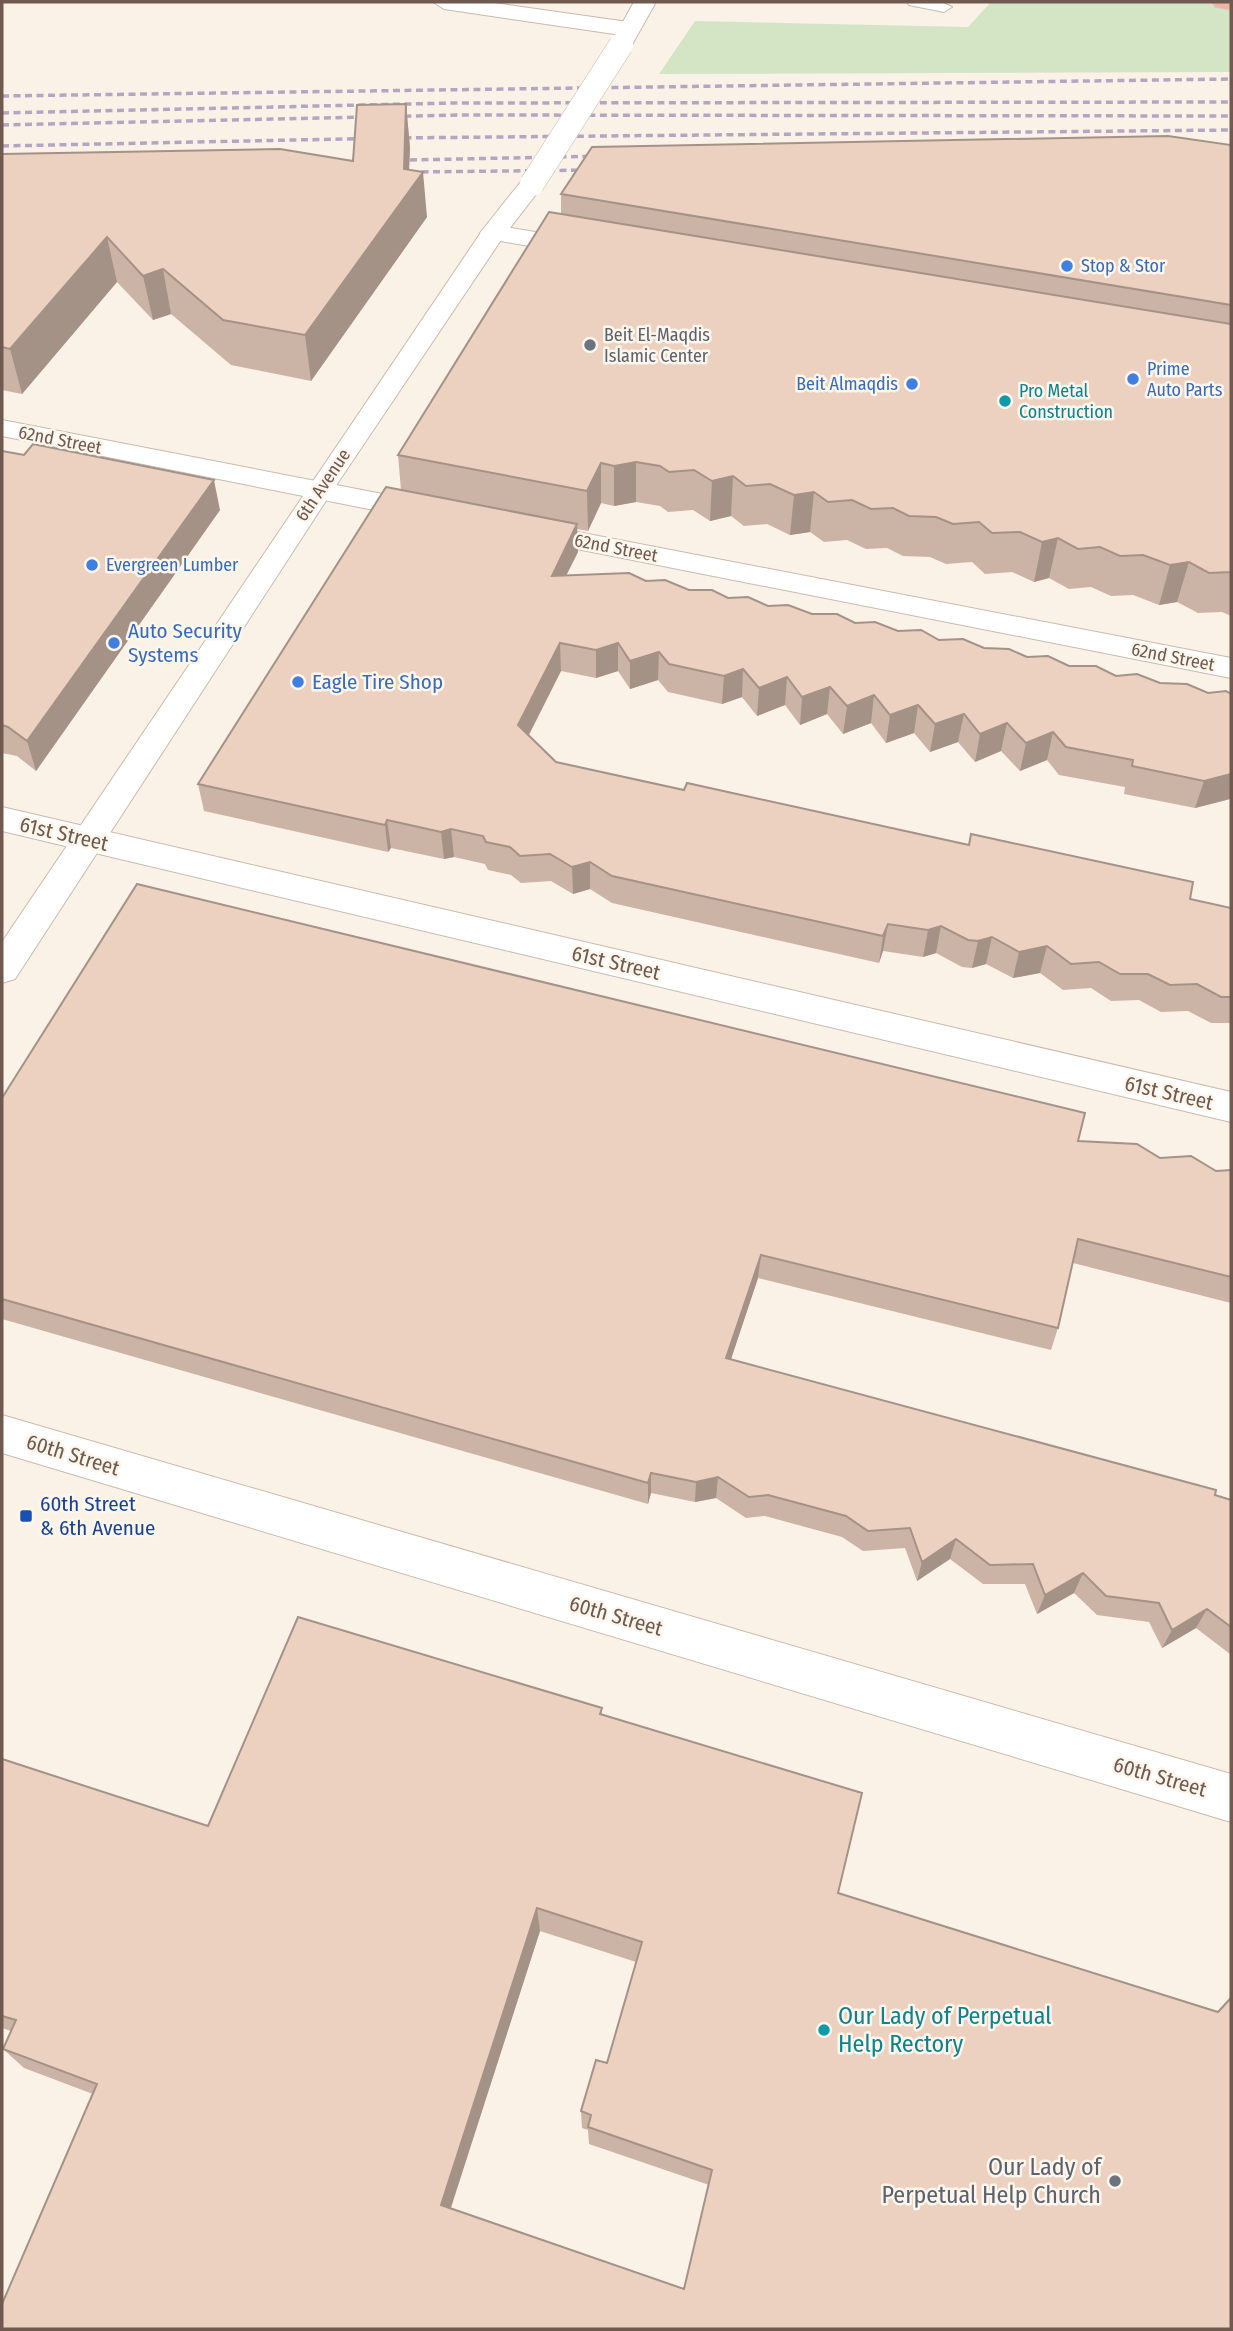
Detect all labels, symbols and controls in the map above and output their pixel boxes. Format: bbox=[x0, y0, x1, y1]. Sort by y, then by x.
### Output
place label: Stop & Stor bbox=[1081, 255, 1166, 277]
marker: Stop & Stor bbox=[1059, 258, 1075, 274]
place label: Beit El-Maqdis Islamic Center bbox=[604, 324, 710, 367]
marker: Beit El-Maqdis Islamic Center bbox=[582, 337, 598, 353]
place label: Prime Auto Parts bbox=[1147, 358, 1223, 401]
marker: Prime Auto Parts bbox=[1125, 371, 1141, 387]
place label: Beit Almaqdis bbox=[796, 373, 898, 395]
marker: Beit Almaqdis bbox=[904, 376, 920, 392]
place label: Pro Metal Construction bbox=[1019, 380, 1113, 423]
marker: Pro Metal Construction bbox=[997, 393, 1013, 409]
street label: 62nd Street bbox=[17, 421, 104, 459]
street label: 6th Avenue bbox=[291, 445, 355, 525]
street label: 62nd Street bbox=[573, 529, 660, 567]
place label: Evergreen Lumber bbox=[106, 554, 239, 576]
marker: Evergreen Lumber bbox=[84, 557, 100, 573]
place label: Auto Security Systems bbox=[128, 618, 243, 668]
marker: Auto Security Systems bbox=[106, 635, 122, 651]
street label: 62nd Street bbox=[1130, 638, 1217, 676]
place label: Eagle Tire Shop bbox=[312, 669, 443, 695]
marker: Eagle Tire Shop bbox=[290, 674, 306, 690]
street label: 61st Street bbox=[17, 811, 111, 857]
street label: 61st Street bbox=[569, 940, 663, 986]
street label: 61st Street bbox=[1122, 1070, 1216, 1116]
street label: 60th Street bbox=[23, 1429, 123, 1481]
place label: 60th Street & 6th Avenue bbox=[40, 1491, 155, 1541]
marker: 60th Street & 6th Avenue bbox=[18, 1508, 34, 1524]
street label: 60th Street bbox=[566, 1590, 666, 1642]
street label: 60th Street bbox=[1110, 1751, 1210, 1803]
place label: Our Lady of Perpetual Help Rectory bbox=[838, 2002, 1052, 2058]
marker: Our Lady of Perpetual Help Rectory bbox=[816, 2022, 832, 2038]
place label: Our Lady of Perpetual Help Church bbox=[881, 2153, 1103, 2209]
marker: Our Lady of Perpetual Help Church bbox=[1107, 2173, 1123, 2189]

